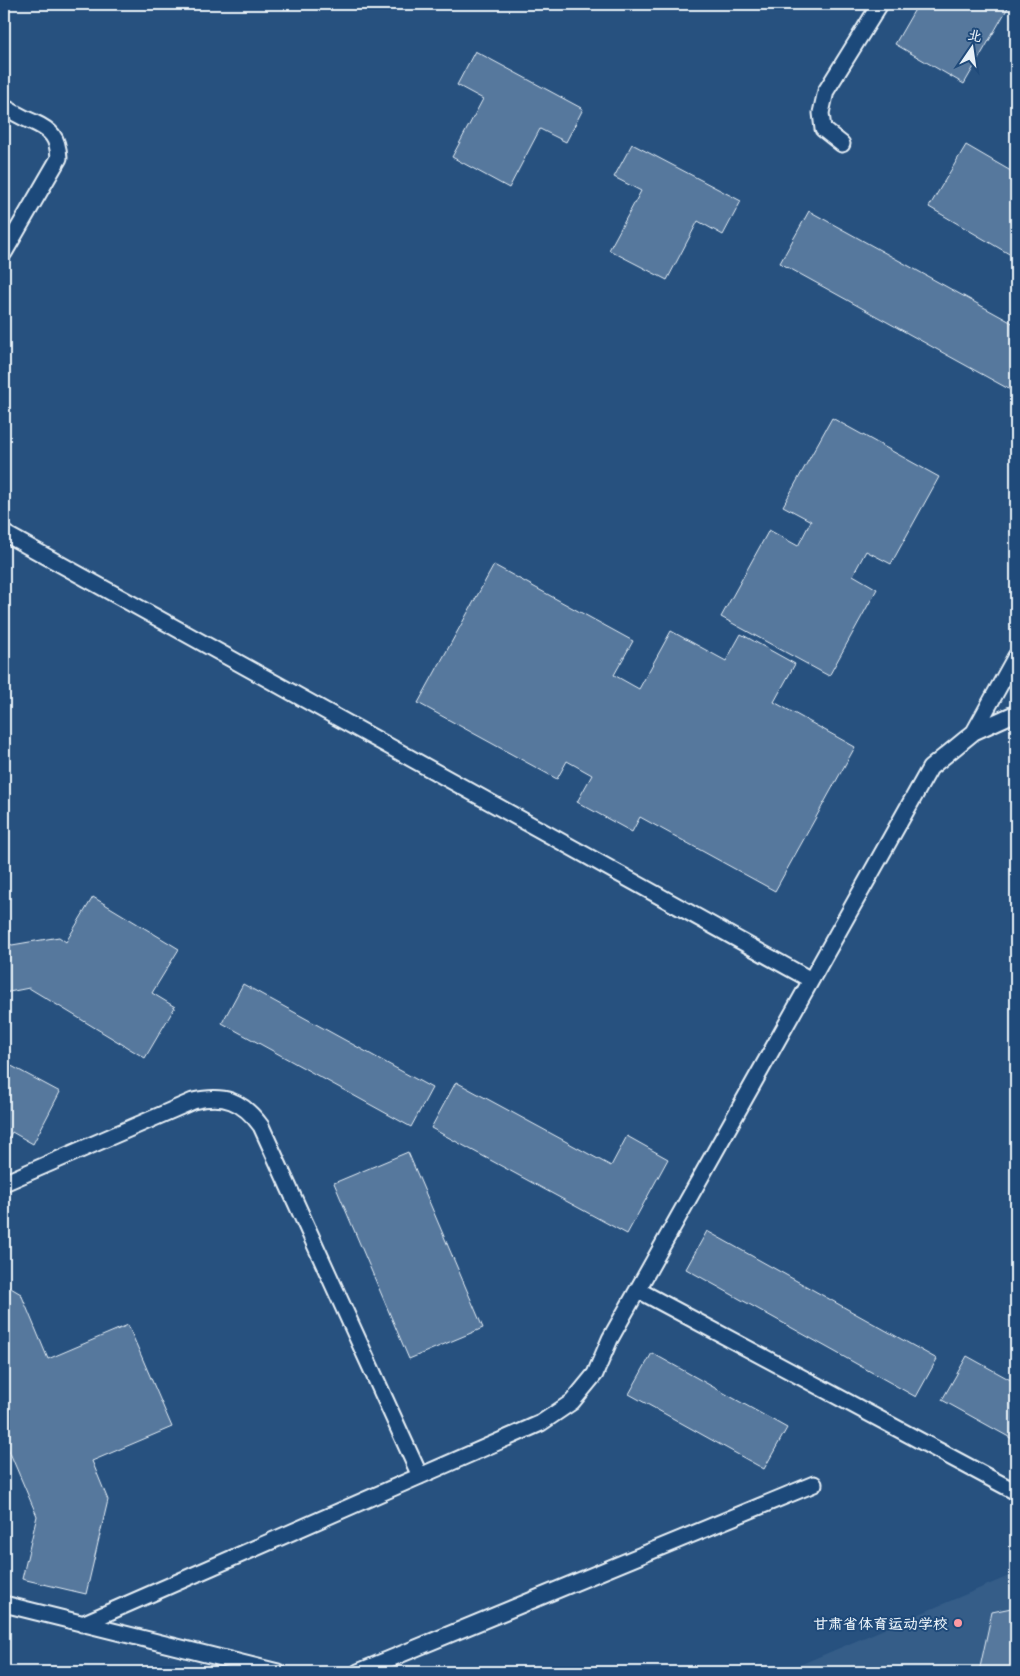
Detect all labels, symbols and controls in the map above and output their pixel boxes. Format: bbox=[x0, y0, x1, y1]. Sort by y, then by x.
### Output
north arrow bbox=[948, 22, 998, 72]
text: 北 bbox=[966, 25, 984, 46]
place label: 甘肃省体育运动学校 bbox=[813, 1614, 948, 1633]
marker: 甘肃省体育运动学校 bbox=[952, 1617, 964, 1629]

